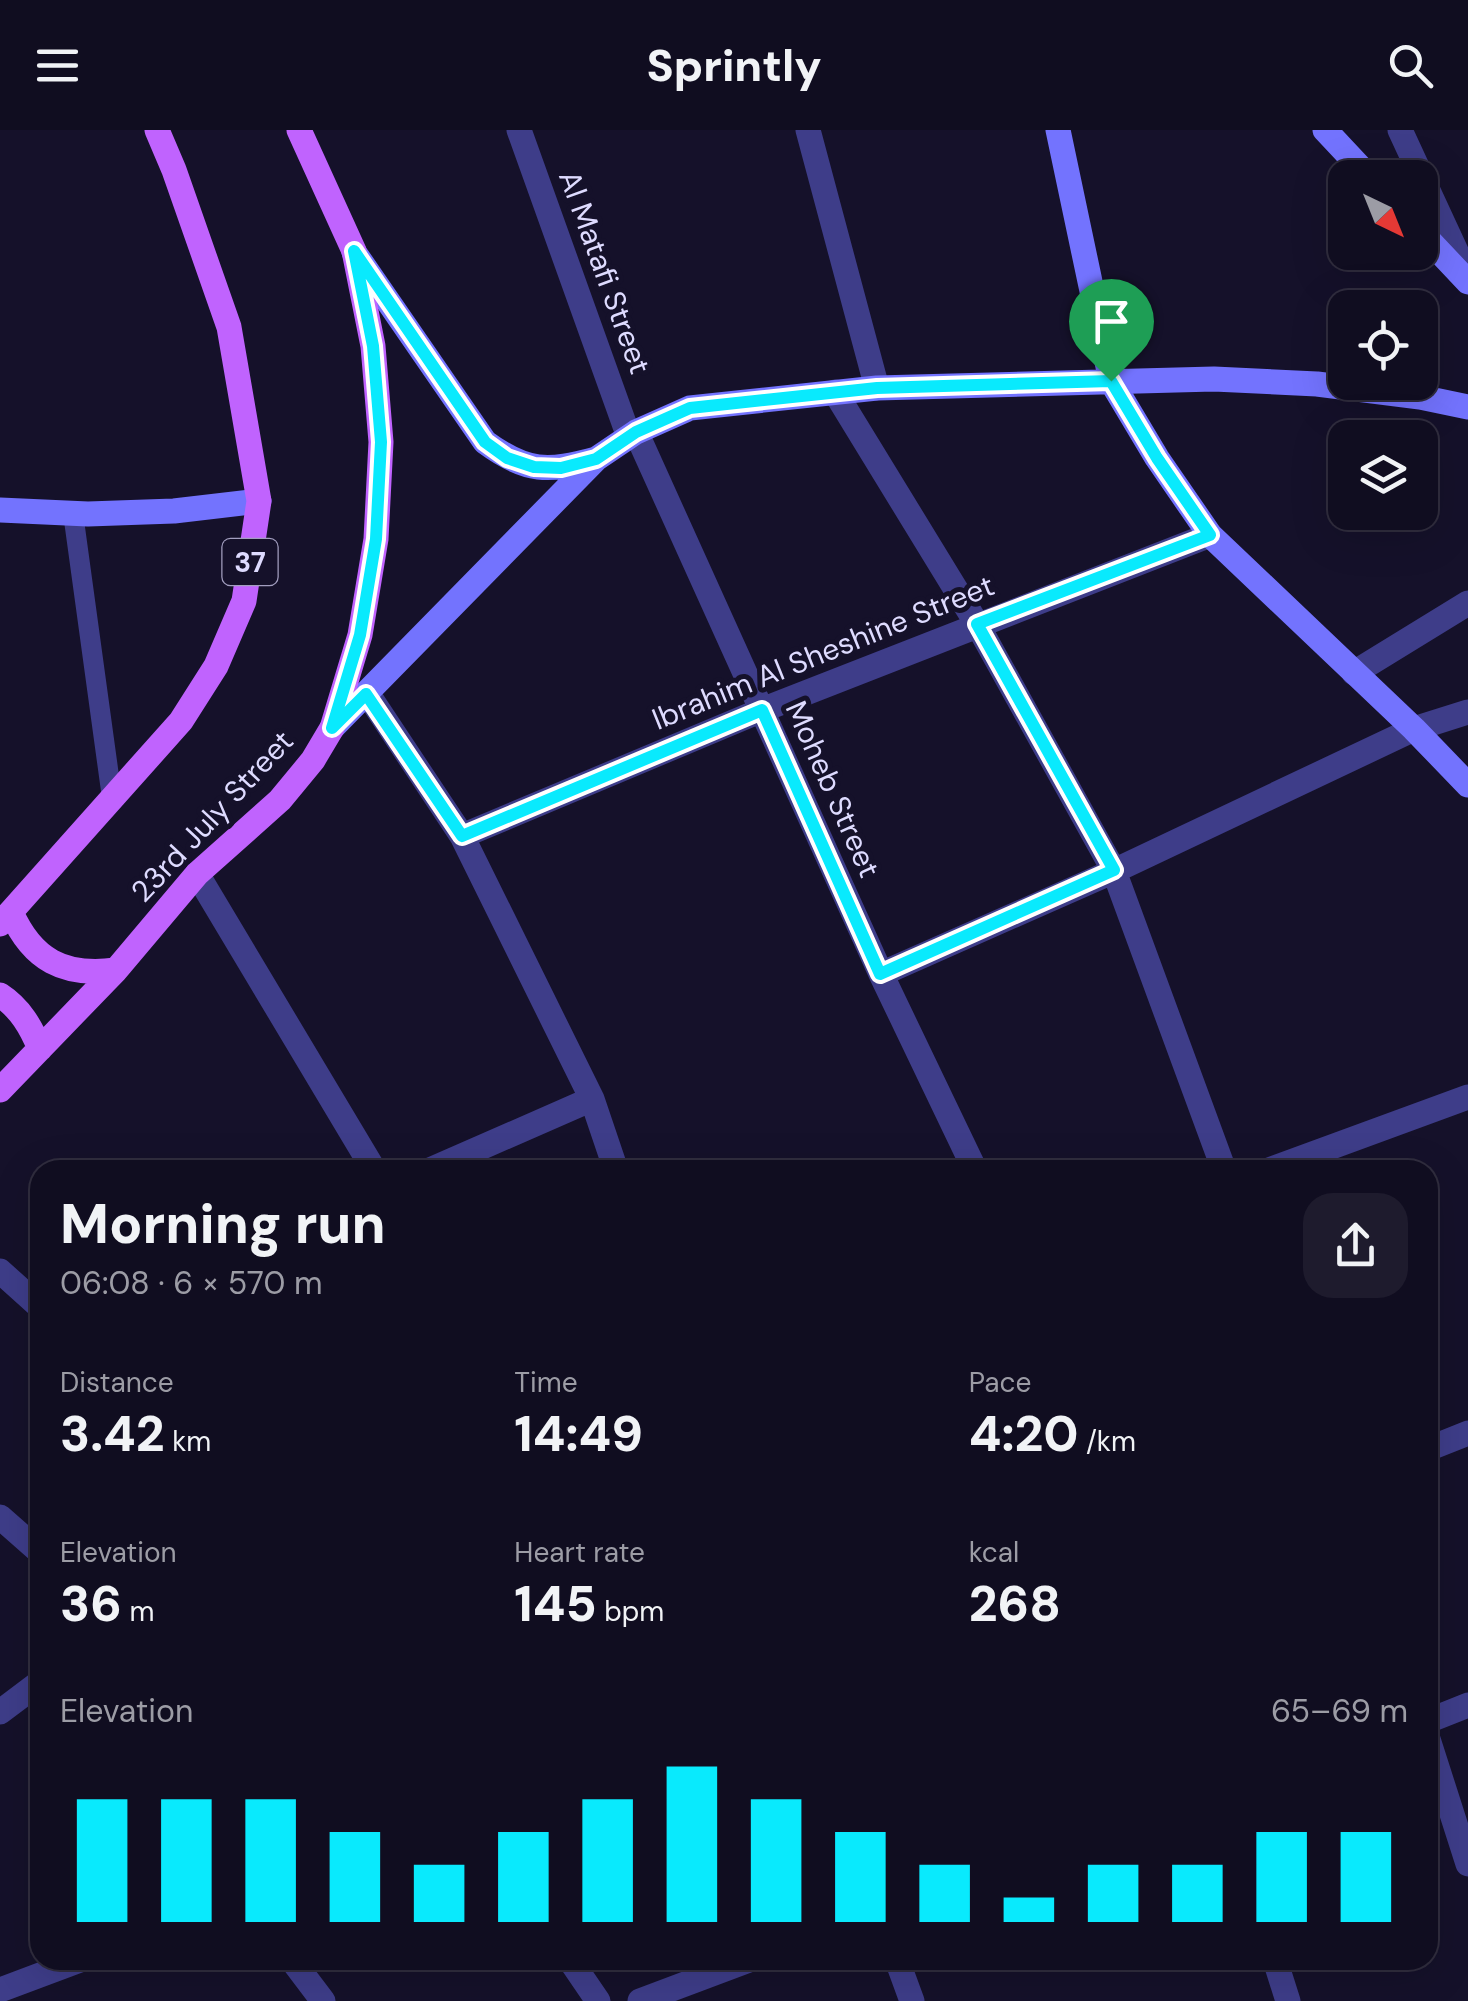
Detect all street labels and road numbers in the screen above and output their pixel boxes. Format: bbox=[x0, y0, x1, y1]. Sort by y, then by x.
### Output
street label: Al Matafi Street bbox=[550, 165, 660, 379]
road number: 37 bbox=[222, 539, 278, 585]
street label: Ibrahim Al Sheshine Street bbox=[646, 565, 1000, 739]
street label: Moheb Street bbox=[777, 695, 889, 883]
street label: 23rd July Street bbox=[122, 722, 302, 910]

